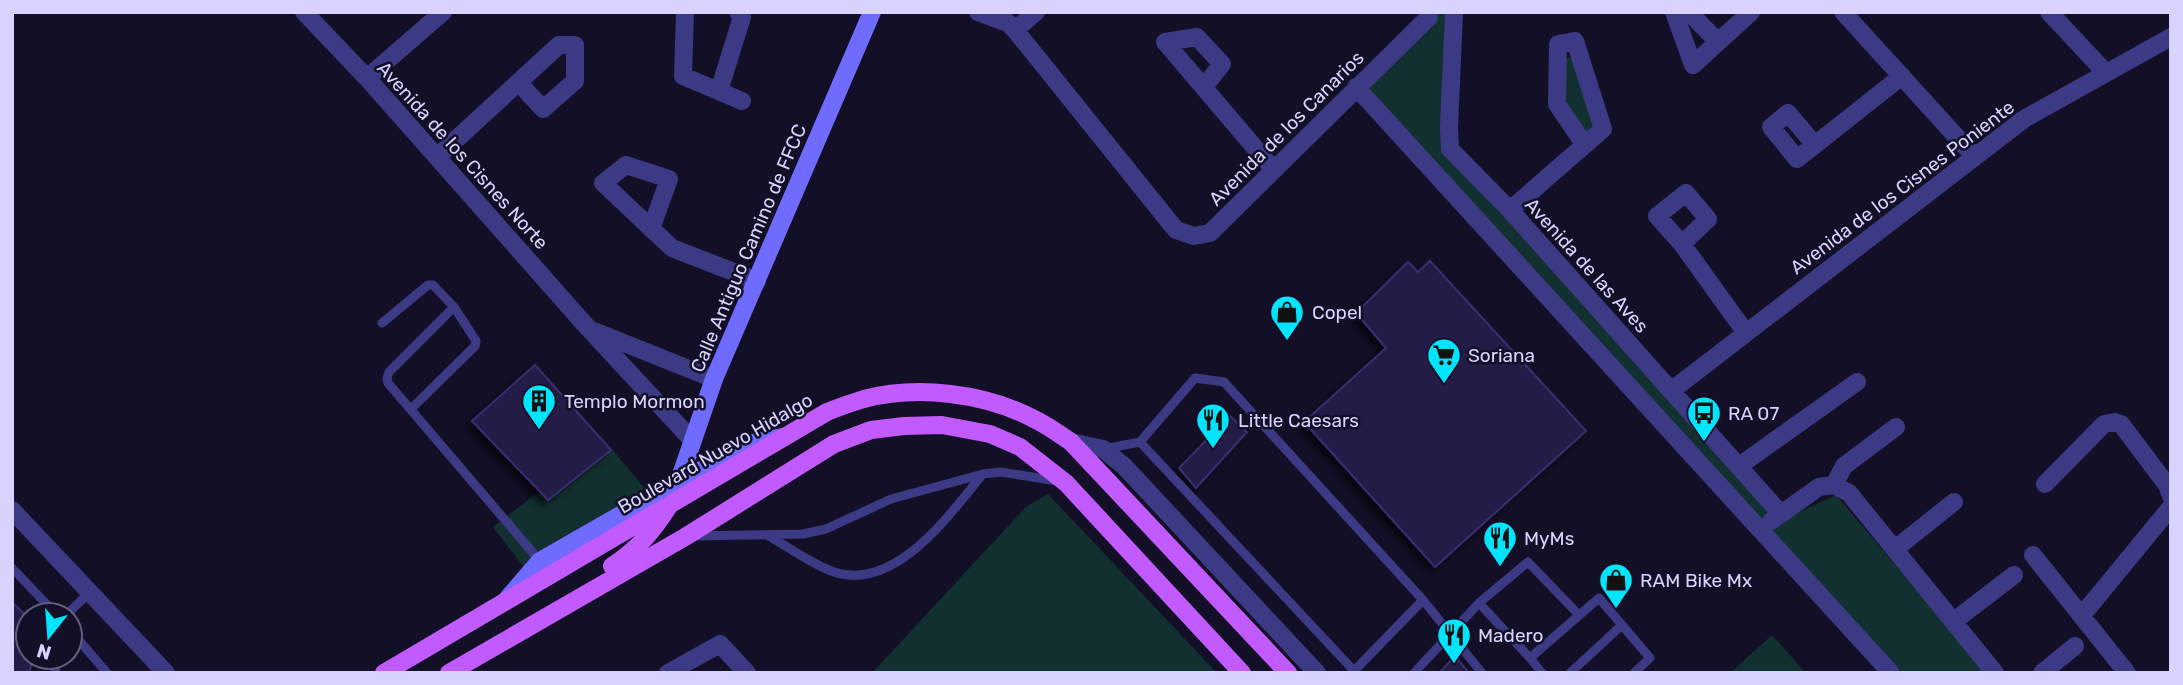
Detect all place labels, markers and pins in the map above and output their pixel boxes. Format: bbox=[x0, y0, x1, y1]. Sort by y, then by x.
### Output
shop icon: Copel bbox=[1268, 293, 1306, 342]
place label: Copel bbox=[1312, 301, 1362, 324]
supermarket icon: Soriana bbox=[1425, 336, 1463, 385]
place label: Soriana bbox=[1468, 344, 1535, 367]
building icon: Templo Mormon bbox=[520, 382, 558, 431]
place label: Templo Mormon bbox=[564, 390, 705, 413]
bus stop icon: RA 07 bbox=[1685, 394, 1723, 443]
restaurant icon: Little Caesars bbox=[1194, 401, 1232, 450]
place label: RA 07 bbox=[1728, 402, 1779, 425]
place label: Little Caesars bbox=[1238, 409, 1359, 432]
restaurant icon: MyMs bbox=[1481, 519, 1519, 568]
place label: MyMs bbox=[1524, 527, 1574, 550]
shop icon: RAM Bike Mx bbox=[1597, 561, 1635, 610]
place label: RAM Bike Mx bbox=[1640, 569, 1752, 592]
restaurant icon: Madero bbox=[1435, 616, 1473, 665]
place label: Madero bbox=[1478, 624, 1543, 647]

